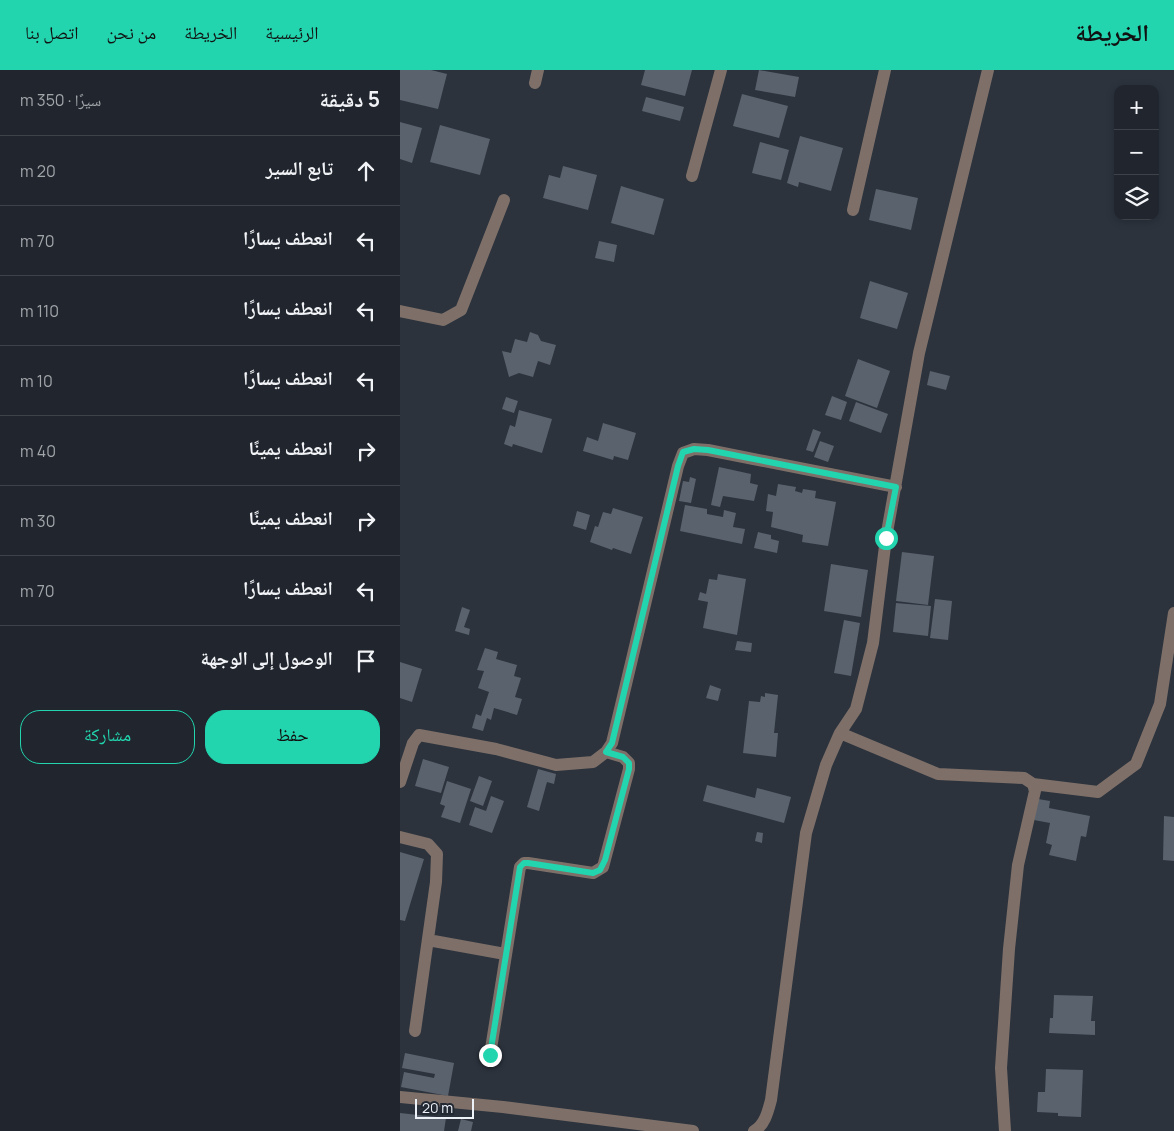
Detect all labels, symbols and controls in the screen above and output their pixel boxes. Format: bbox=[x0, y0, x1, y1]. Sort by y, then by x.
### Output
text: الخريطة bbox=[1075, 15, 1149, 48]
text: اتصل بنا bbox=[25, 20, 78, 44]
text: من نحن bbox=[106, 20, 156, 44]
text: الخريطة bbox=[184, 20, 237, 44]
text: الرئيسية bbox=[265, 20, 319, 44]
text: 5 دقيقة bbox=[319, 85, 380, 113]
map controls bbox=[1114, 85, 1159, 220]
button: + bbox=[1114, 85, 1159, 130]
text: سيرًا · 350 m bbox=[20, 89, 101, 111]
button: − bbox=[1114, 130, 1159, 175]
text: تابع السير bbox=[266, 155, 333, 181]
icon: ahead bbox=[352, 157, 380, 185]
text: 20 m bbox=[20, 160, 56, 182]
button: layers bbox=[1114, 175, 1159, 220]
text: انعطف يسارًا bbox=[243, 225, 333, 251]
icon: left bbox=[352, 227, 380, 255]
text: 70 m bbox=[20, 230, 55, 252]
text: انعطف يسارًا bbox=[243, 295, 333, 321]
icon: left bbox=[352, 297, 380, 325]
text: 110 m bbox=[20, 300, 59, 322]
text: انعطف يسارًا bbox=[243, 365, 333, 391]
icon: left bbox=[352, 367, 380, 395]
text: 10 m bbox=[20, 370, 53, 392]
text: انعطف يمينًا bbox=[249, 435, 333, 461]
icon: right bbox=[352, 437, 380, 465]
text: 40 m bbox=[20, 440, 56, 462]
text: انعطف يمينًا bbox=[249, 505, 333, 531]
icon: right bbox=[352, 507, 380, 535]
text: 30 m bbox=[20, 510, 55, 532]
route start bbox=[875, 527, 898, 550]
text: انعطف يسارًا bbox=[243, 575, 333, 601]
icon: left bbox=[352, 577, 380, 605]
text: 70 m bbox=[20, 580, 55, 602]
text: الوصول إلى الوجهة bbox=[200, 645, 333, 671]
icon: arrive bbox=[352, 647, 380, 675]
button: مشاركة bbox=[20, 710, 195, 764]
button: حفظ bbox=[205, 710, 380, 764]
route end bbox=[479, 1044, 502, 1067]
scale bar bbox=[415, 1096, 474, 1119]
text: 20 m bbox=[422, 1098, 453, 1117]

